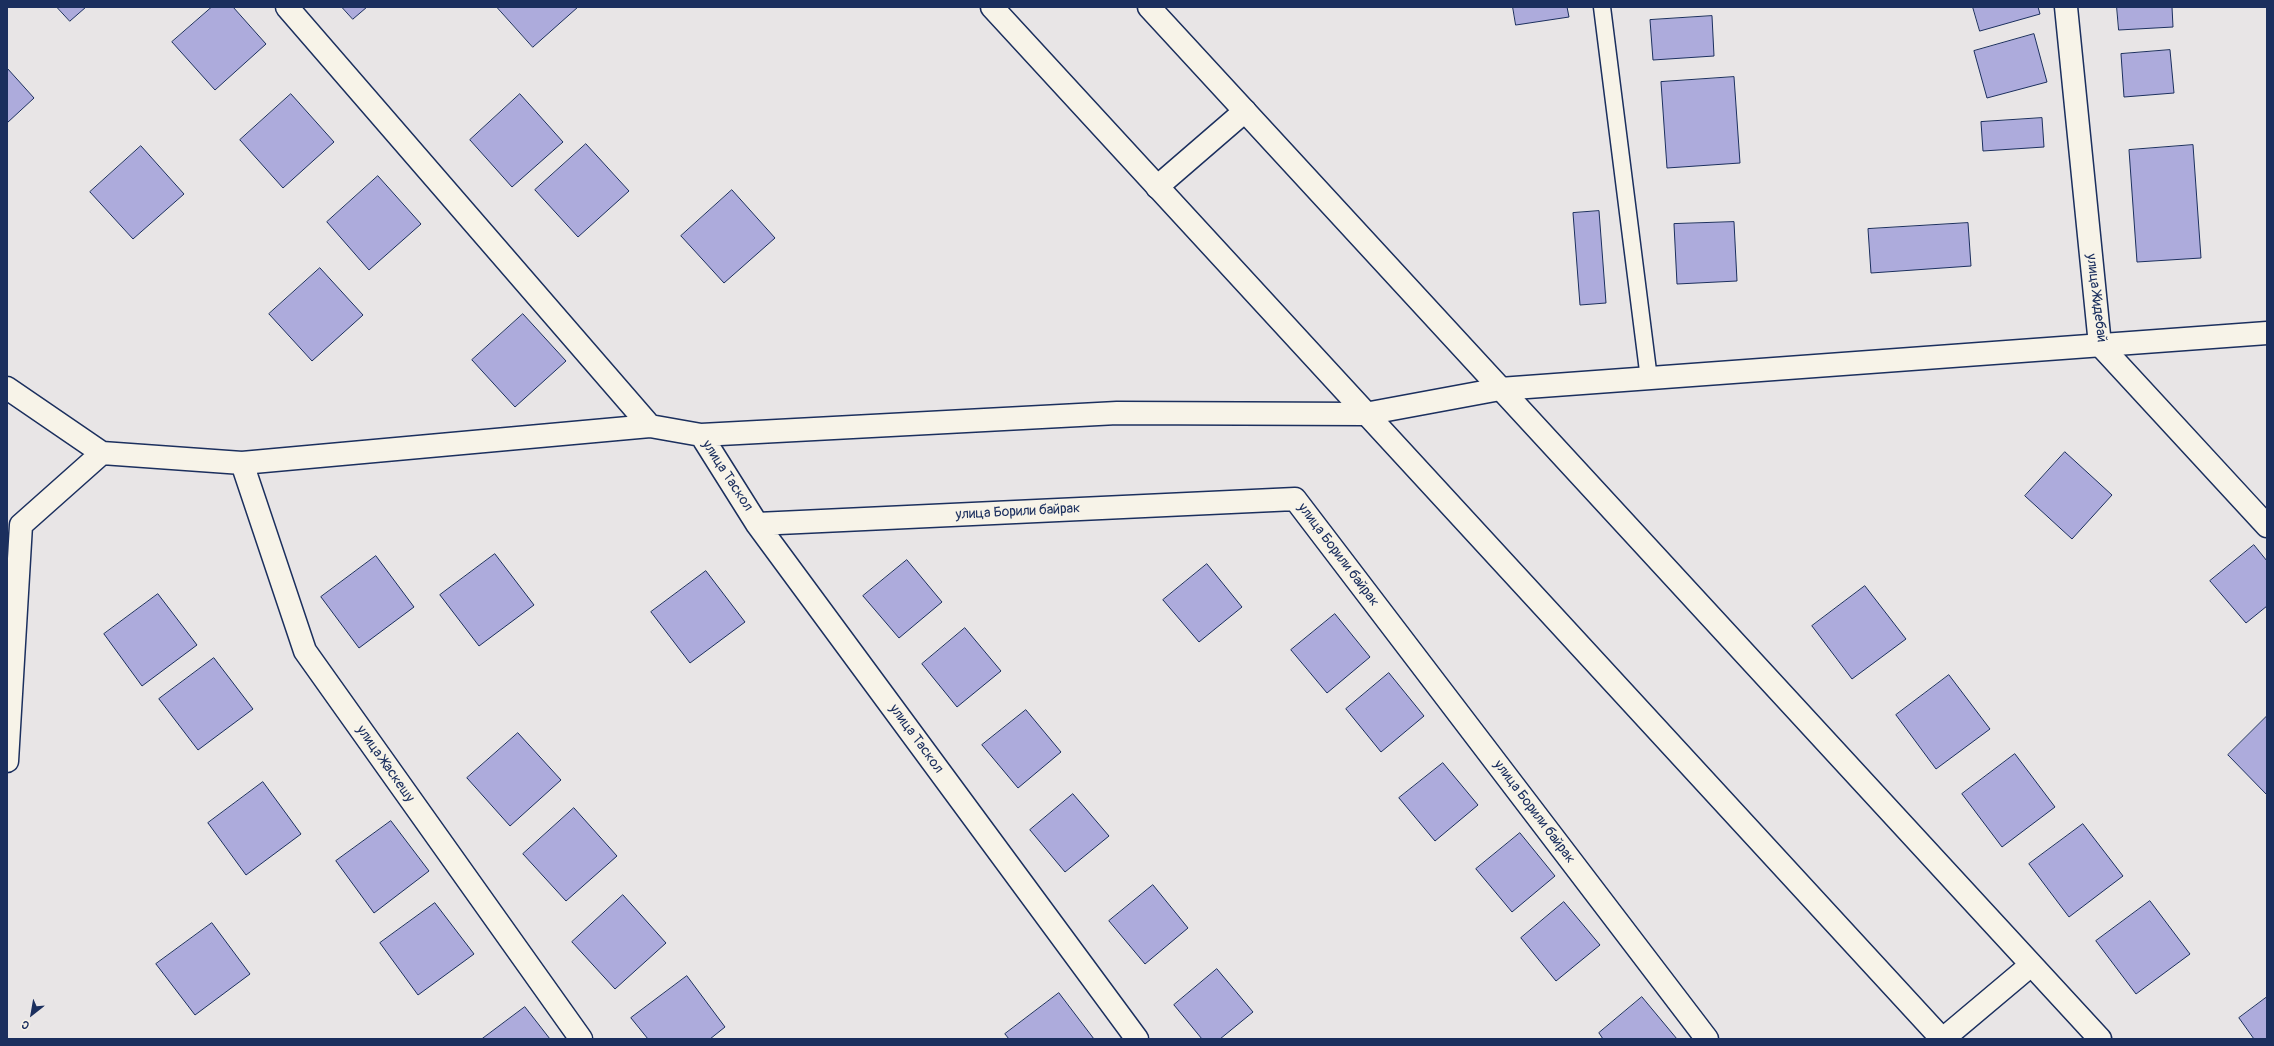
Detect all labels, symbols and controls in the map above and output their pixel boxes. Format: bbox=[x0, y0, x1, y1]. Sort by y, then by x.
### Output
street label: улица Жидебай bbox=[2082, 253, 2110, 343]
street label: улица Таскол bbox=[698, 437, 756, 515]
street label: улица Борили байрак bbox=[955, 500, 1081, 524]
street label: улица Борили байрак bbox=[1294, 500, 1382, 610]
street label: улица Таскол bbox=[885, 701, 947, 777]
street label: улица Жаскешу bbox=[352, 722, 418, 806]
street label: улица Борили байрак bbox=[1490, 757, 1578, 867]
north arrow bbox=[12, 994, 52, 1034]
text: С bbox=[19, 1017, 32, 1032]

